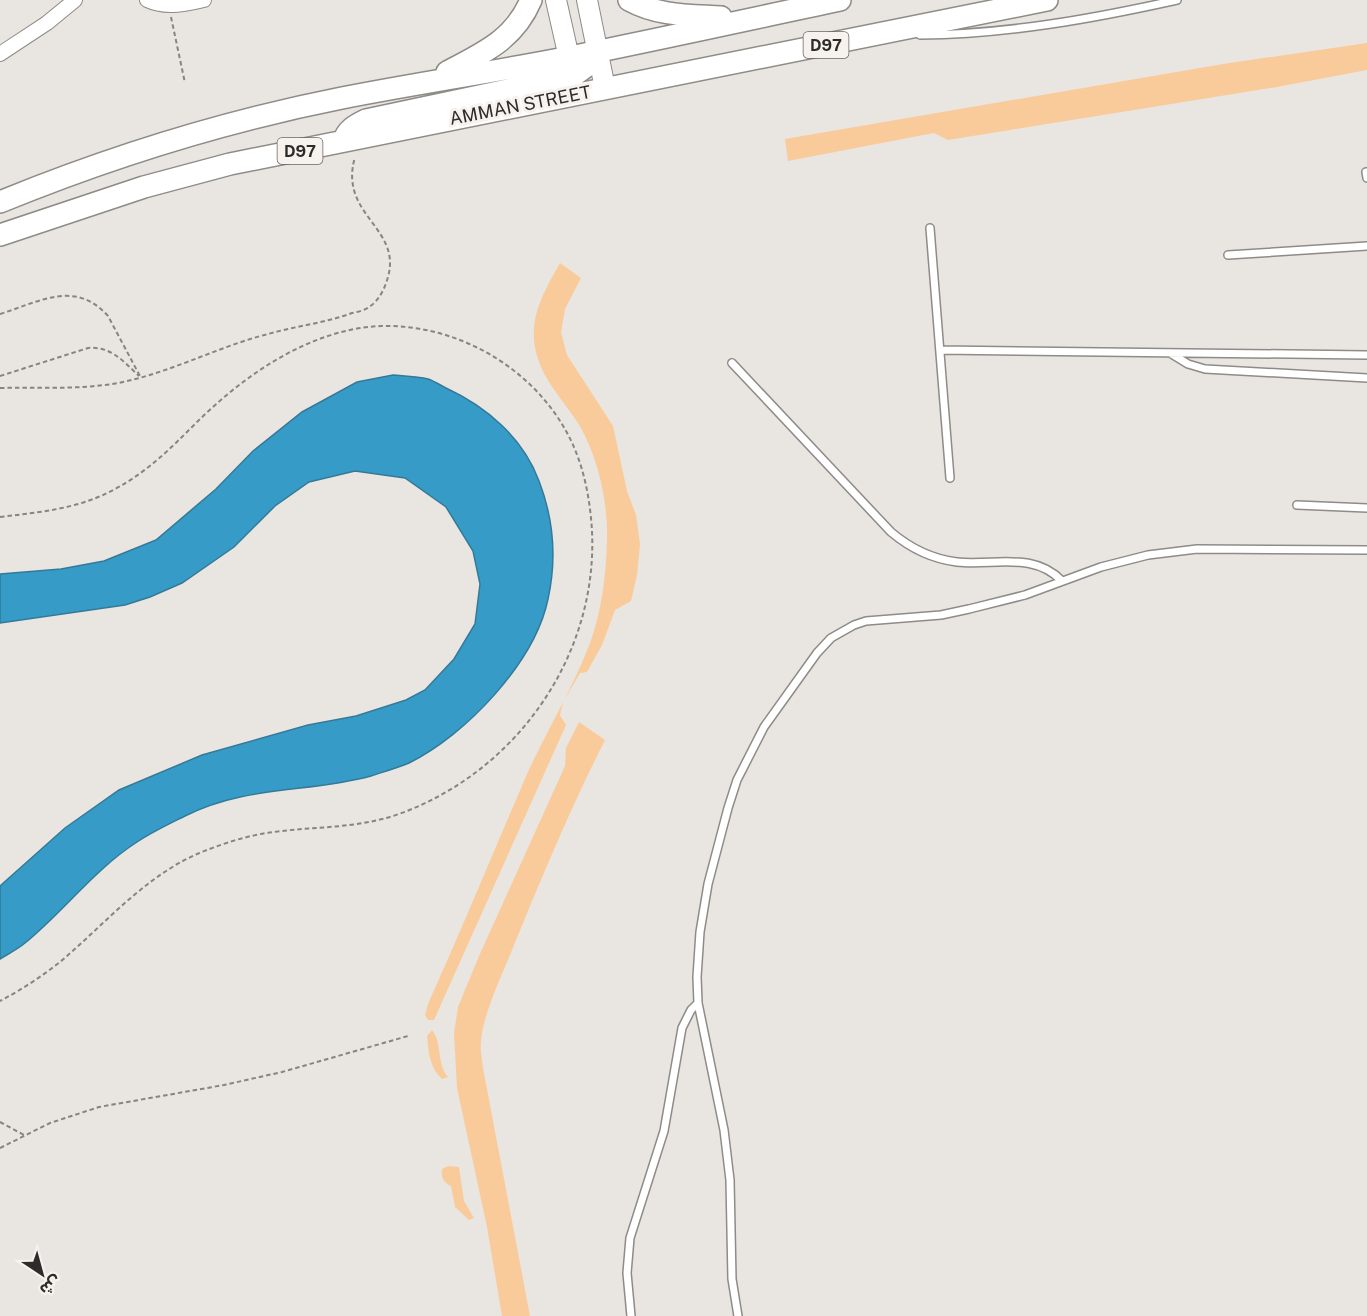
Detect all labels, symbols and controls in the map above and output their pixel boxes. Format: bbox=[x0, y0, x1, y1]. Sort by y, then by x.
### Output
road number: D97 bbox=[804, 32, 848, 58]
street label: AMMAN STREET bbox=[448, 81, 593, 129]
road number: D97 bbox=[278, 138, 322, 164]
north arrow bbox=[12, 1244, 72, 1304]
text: ش bbox=[36, 1272, 65, 1300]

